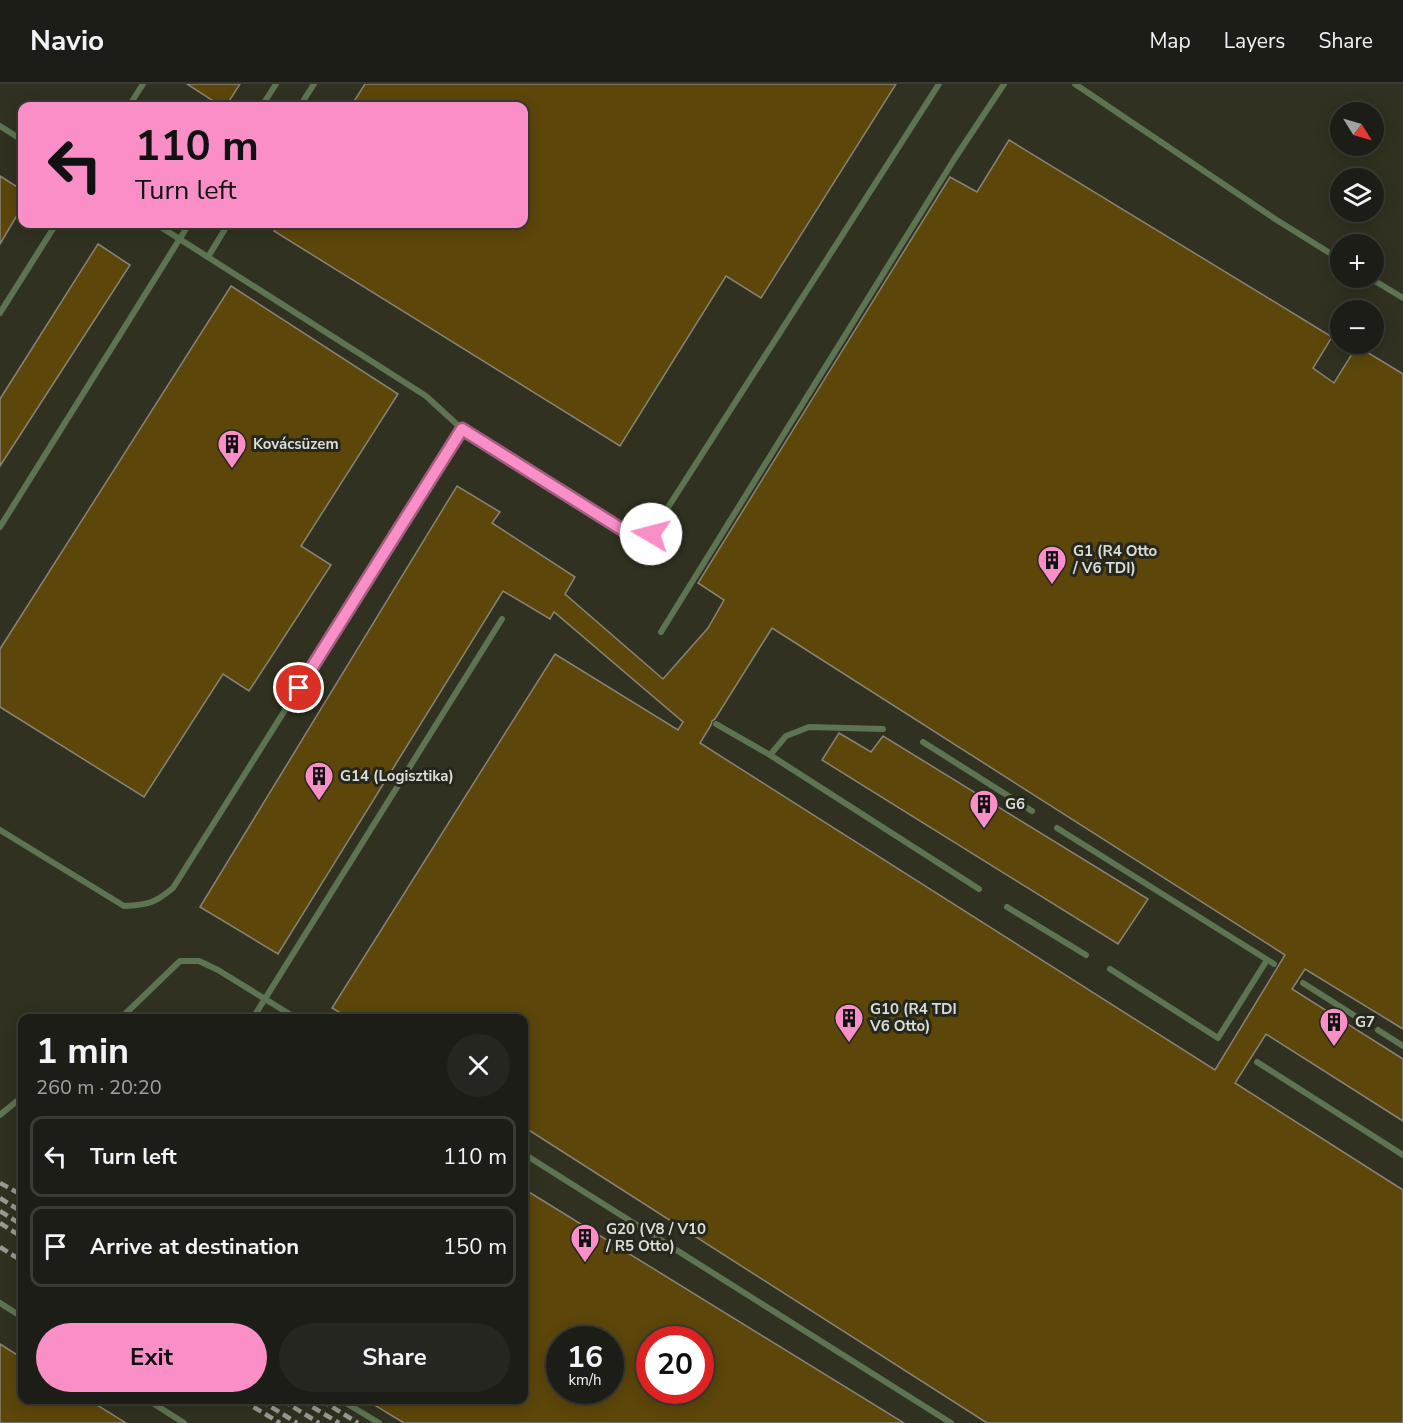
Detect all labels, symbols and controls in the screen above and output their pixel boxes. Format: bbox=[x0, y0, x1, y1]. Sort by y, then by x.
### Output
text: Navio bbox=[30, 22, 104, 60]
text: Map bbox=[1149, 27, 1191, 55]
text: Layers bbox=[1224, 27, 1285, 55]
text: Share bbox=[1318, 27, 1373, 55]
north arrow bbox=[1330, 102, 1384, 156]
map controls bbox=[1330, 102, 1384, 354]
text: 110 m bbox=[135, 118, 259, 175]
icon: left bbox=[36, 126, 114, 204]
button: layers bbox=[1330, 168, 1384, 222]
text: Turn left bbox=[135, 172, 236, 209]
button: + bbox=[1330, 234, 1384, 288]
button: − bbox=[1330, 300, 1384, 354]
building icon: Kovácsüzem bbox=[216, 428, 248, 470]
place label: Kovácsüzem bbox=[253, 434, 339, 454]
position arrow bbox=[619, 502, 683, 566]
place label: G1 (R4 Otto / V6 TDI) bbox=[1072, 541, 1158, 578]
building icon: G1 (R4 Otto / V6 TDI) bbox=[1036, 544, 1068, 586]
pin bbox=[273, 662, 324, 713]
icon: arrive bbox=[282, 671, 315, 704]
building icon: G14 (Logisztika) bbox=[303, 760, 335, 802]
place label: G14 (Logisztika) bbox=[340, 766, 454, 786]
building icon: G6 bbox=[968, 788, 1000, 830]
place label: G6 bbox=[1005, 794, 1025, 814]
place label: G10 (R4 TDI V6 Otto) bbox=[869, 999, 957, 1036]
building icon: G10 (R4 TDI V6 Otto) bbox=[833, 1002, 865, 1044]
building icon: G7 bbox=[1318, 1006, 1350, 1048]
place label: G7 bbox=[1355, 1012, 1375, 1032]
text: 1 min bbox=[36, 1027, 129, 1076]
button: close bbox=[447, 1034, 510, 1097]
text: 260 m · 20:20 bbox=[36, 1074, 162, 1101]
icon: left bbox=[39, 1140, 72, 1173]
text: Turn left bbox=[90, 1142, 177, 1172]
text: 110 m bbox=[443, 1142, 507, 1172]
place label: G20 (V8 / V10 / R5 Otto) bbox=[605, 1219, 706, 1256]
building icon: G20 (V8 / V10 / R5 Otto) bbox=[569, 1222, 601, 1264]
icon: arrive bbox=[39, 1230, 72, 1263]
text: Arrive at destination bbox=[90, 1232, 299, 1262]
text: 150 m bbox=[443, 1232, 507, 1262]
button: Exit bbox=[36, 1323, 267, 1392]
button: Share bbox=[279, 1323, 510, 1392]
speed limit sign: 20 bbox=[636, 1326, 714, 1404]
text: 16 bbox=[567, 1337, 603, 1378]
text: km/h bbox=[568, 1370, 602, 1390]

